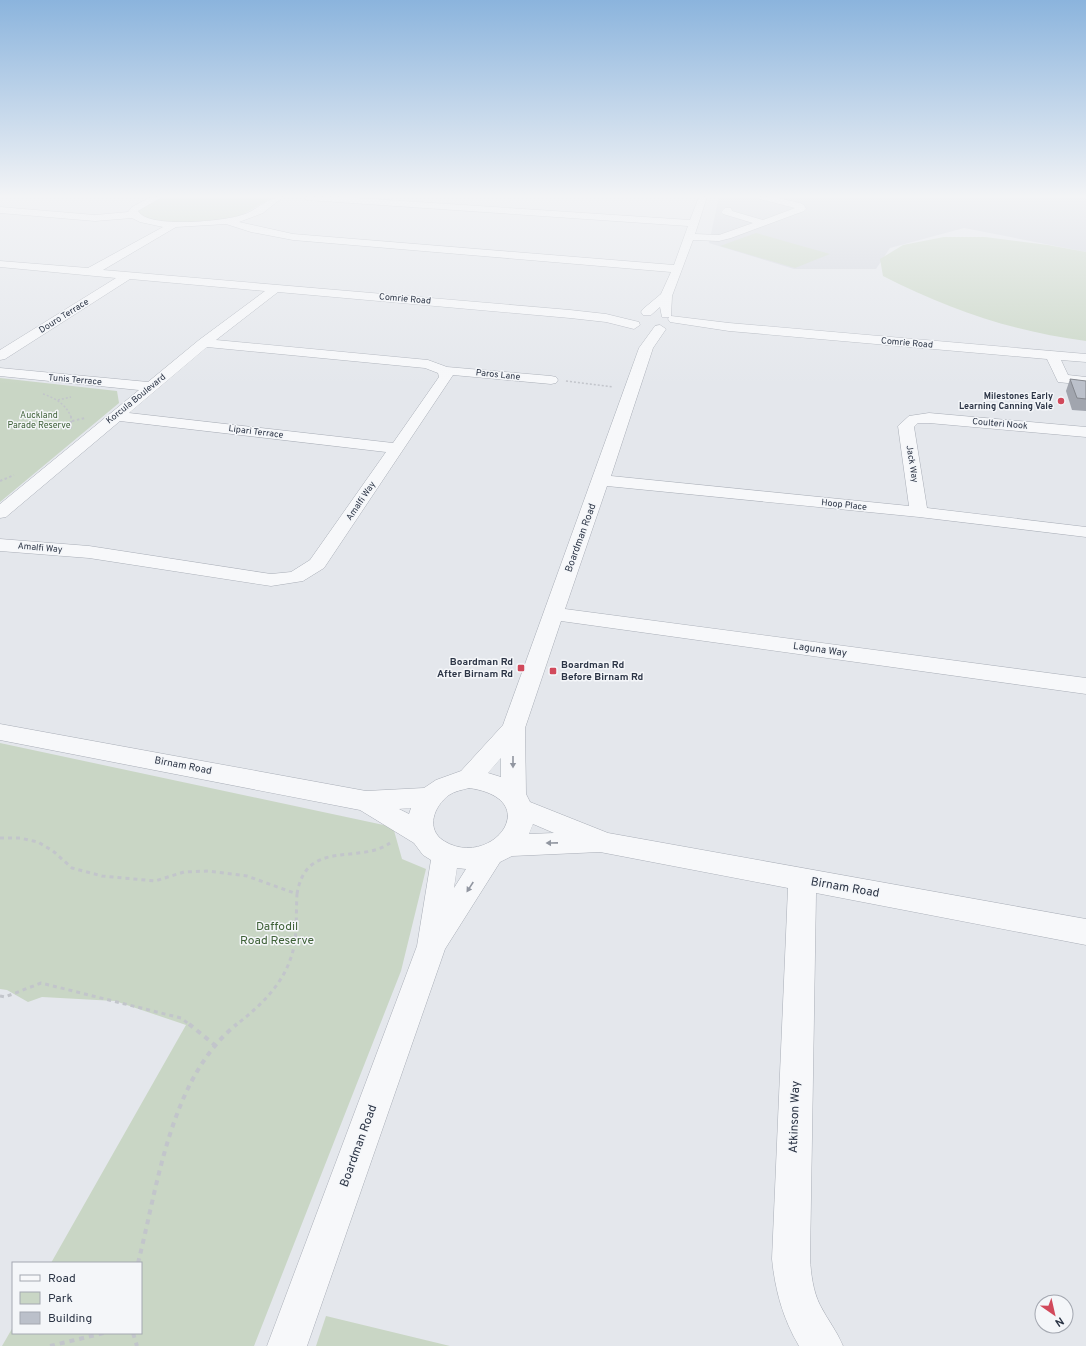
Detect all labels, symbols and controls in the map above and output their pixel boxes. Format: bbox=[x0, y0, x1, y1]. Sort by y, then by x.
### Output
street label: Comrie Road bbox=[379, 291, 431, 307]
street label: Douro Terrace bbox=[37, 296, 91, 336]
street label: Comrie Road bbox=[881, 335, 933, 351]
street label: Paros Lane bbox=[475, 367, 521, 383]
street label: Tunis Terrace bbox=[48, 372, 102, 388]
street label: Korcula Boulevard bbox=[104, 372, 168, 426]
place label: Milestones Early Learning Canning Vale bbox=[959, 391, 1053, 412]
marker: Milestones Early Learning Canning Vale bbox=[1056, 396, 1066, 406]
park label: Auckland Parade Reserve bbox=[7, 410, 71, 431]
street label: Coulteri Nook bbox=[972, 416, 1028, 432]
street label: Lipari Terrace bbox=[228, 423, 284, 441]
street label: Jack Way bbox=[904, 444, 920, 484]
street label: Amalfi Way bbox=[344, 479, 378, 523]
street label: Hoop Place bbox=[821, 497, 868, 513]
street label: Boardman Road bbox=[563, 502, 599, 574]
street label: Amalfi Way bbox=[17, 541, 63, 555]
street label: Laguna Way bbox=[792, 640, 848, 660]
place label: Boardman Rd After Birnam Rd bbox=[437, 656, 513, 681]
place label: Boardman Rd Before Birnam Rd bbox=[561, 659, 643, 684]
marker: Boardman Rd After Birnam Rd bbox=[516, 663, 526, 673]
marker: Boardman Rd Before Birnam Rd bbox=[548, 666, 558, 676]
street label: Birnam Road bbox=[153, 754, 213, 778]
one-way arrow bbox=[510, 756, 516, 769]
one-way arrow bbox=[545, 840, 558, 846]
street label: Birnam Road bbox=[809, 874, 881, 902]
one-way arrow bbox=[466, 882, 474, 892]
park label: Daffodil Road Reserve bbox=[240, 919, 314, 949]
street label: Atkinson Way bbox=[786, 1081, 804, 1153]
street label: Boardman Road bbox=[337, 1103, 381, 1189]
legend bbox=[12, 1262, 142, 1334]
text: Road bbox=[48, 1271, 76, 1287]
text: Park bbox=[48, 1291, 73, 1307]
north arrow bbox=[1034, 1294, 1074, 1334]
text: Building bbox=[48, 1311, 92, 1327]
text: N bbox=[1052, 1313, 1066, 1329]

